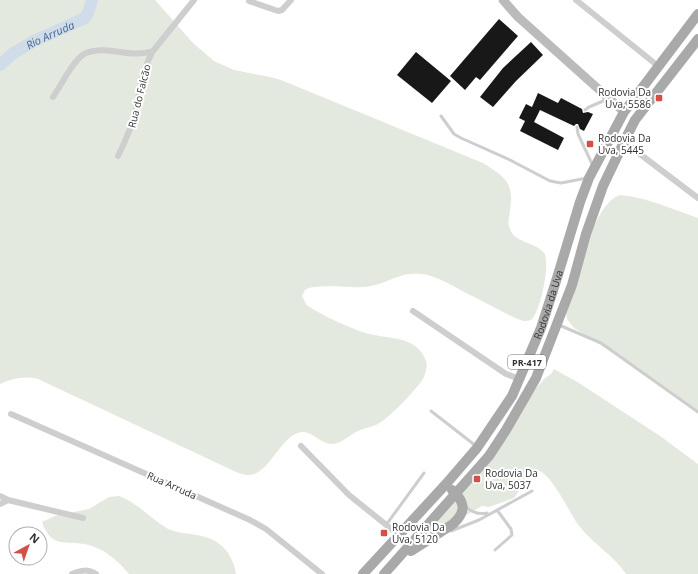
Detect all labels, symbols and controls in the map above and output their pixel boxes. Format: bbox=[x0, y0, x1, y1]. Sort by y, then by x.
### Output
water label: Rio Arruda bbox=[23, 16, 76, 52]
street label: Rua do Falcão bbox=[124, 63, 154, 129]
place label: Rodovia Da Uva, 5586 bbox=[598, 85, 651, 111]
marker: Rodovia Da Uva, 5586 bbox=[654, 93, 664, 103]
place label: Rodovia Da Uva, 5445 bbox=[598, 131, 651, 157]
marker: Rodovia Da Uva, 5445 bbox=[585, 139, 595, 149]
street label: Rodovia da Uva bbox=[530, 268, 566, 341]
road number: PR-417 bbox=[508, 355, 546, 369]
place label: Rodovia Da Uva, 5037 bbox=[485, 466, 538, 492]
street label: Rua Arruda bbox=[145, 468, 199, 502]
marker: Rodovia Da Uva, 5037 bbox=[472, 474, 482, 484]
place label: Rodovia Da Uva, 5120 bbox=[392, 520, 445, 546]
north arrow bbox=[8, 526, 48, 566]
marker: Rodovia Da Uva, 5120 bbox=[379, 528, 389, 538]
text: N bbox=[26, 529, 43, 547]

